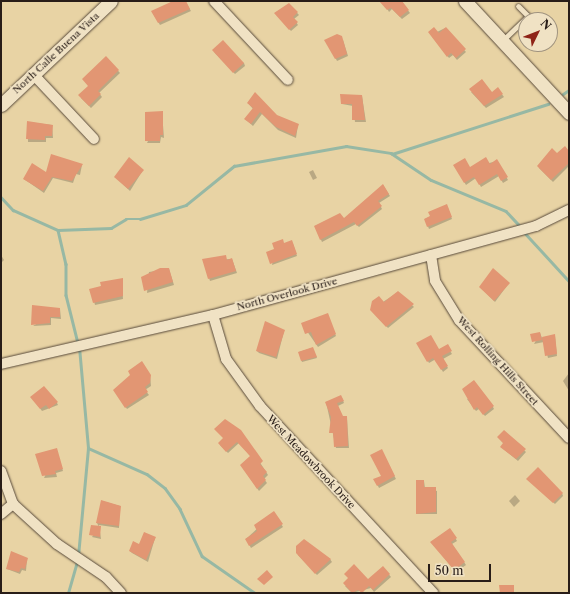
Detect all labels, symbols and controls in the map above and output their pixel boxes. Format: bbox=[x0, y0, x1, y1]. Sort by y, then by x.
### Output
street label: North Calle Buena Vista bbox=[10, 10, 102, 96]
north arrow bbox=[518, 12, 558, 52]
text: N bbox=[538, 16, 554, 33]
street label: North Overlook Drive bbox=[235, 275, 339, 313]
street label: West Rolling Hills Street bbox=[455, 314, 541, 408]
street label: West Meadowbrook Drive bbox=[264, 413, 358, 511]
scale bar bbox=[430, 556, 493, 582]
text: 50 m bbox=[435, 563, 464, 578]

